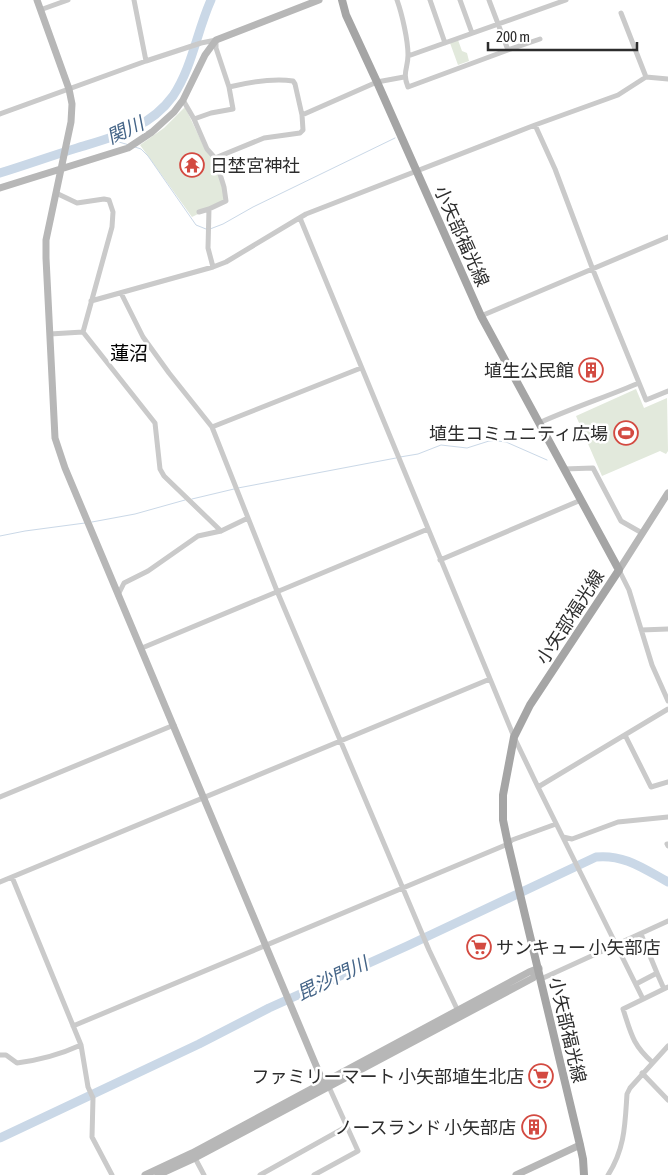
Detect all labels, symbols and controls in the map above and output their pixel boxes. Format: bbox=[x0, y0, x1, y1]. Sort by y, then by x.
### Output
scale bar bbox=[488, 20, 637, 52]
text: 200 m bbox=[496, 28, 530, 45]
water label: 関川 bbox=[103, 111, 149, 148]
temple icon: 日埜宮神社 bbox=[179, 152, 205, 178]
place label: 日埜宮神社 bbox=[210, 155, 300, 176]
street label: 小矢部福光線 bbox=[430, 182, 494, 290]
district label: 蓮沼 bbox=[110, 342, 148, 364]
building icon: 埴生公民館 bbox=[578, 357, 604, 383]
place label: 埴生公民館 bbox=[484, 360, 574, 381]
sports icon: 埴生コミュニティ広場 bbox=[613, 420, 639, 446]
place label: 埴生コミュニティ広場 bbox=[429, 423, 608, 444]
street label: 小矢部福光線 bbox=[532, 566, 608, 668]
supermarket icon: サンキュー 小矢部店 bbox=[466, 934, 492, 960]
place label: サンキュー 小矢部店 bbox=[496, 937, 660, 958]
water label: 毘沙門川 bbox=[293, 951, 373, 1004]
street label: 小矢部福光線 bbox=[546, 975, 590, 1085]
supermarket icon: ファミリーマート 小矢部埴生北店 bbox=[528, 1063, 554, 1089]
place label: ファミリーマート 小矢部埴生北店 bbox=[252, 1066, 524, 1087]
building icon: ノースランド 小矢部店 bbox=[521, 1114, 547, 1140]
place label: ノースランド 小矢部店 bbox=[334, 1117, 516, 1138]

